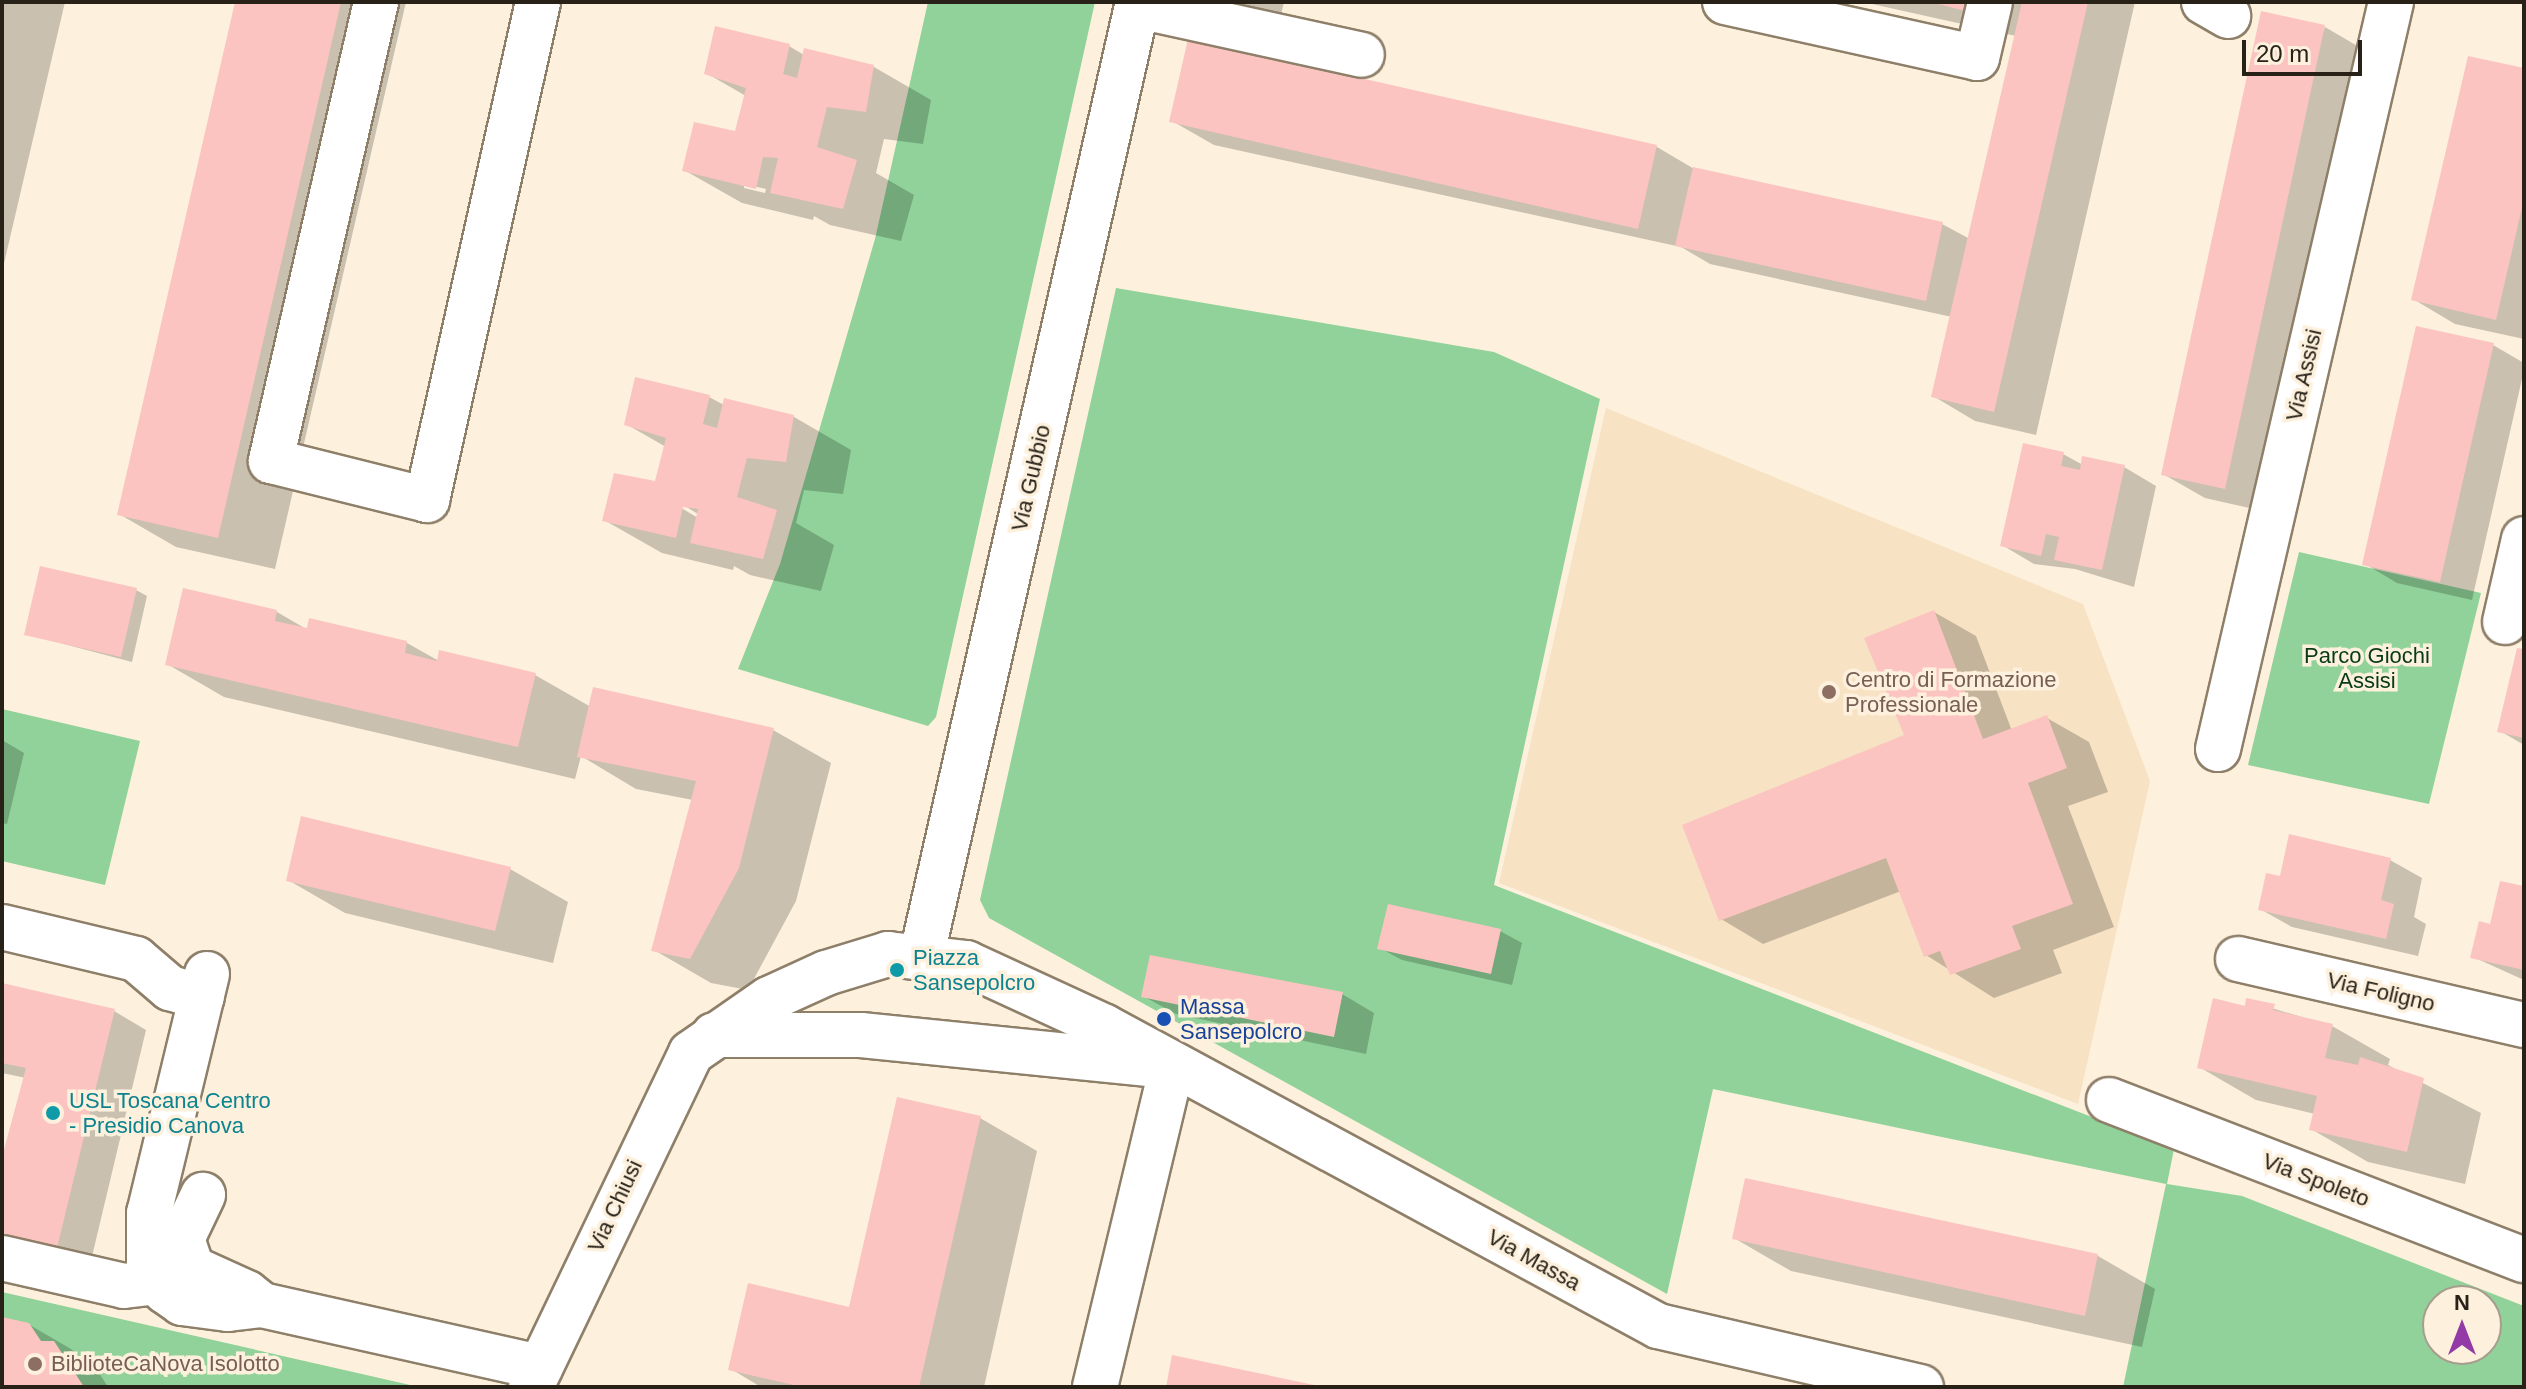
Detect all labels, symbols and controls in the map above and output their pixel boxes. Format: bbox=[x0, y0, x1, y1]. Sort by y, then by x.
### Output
scale bar bbox=[2246, 24, 2366, 74]
text: 20 m bbox=[2256, 40, 2309, 67]
street label: Via Assisi bbox=[2280, 326, 2328, 424]
street label: Via Gubbio bbox=[1006, 422, 1056, 534]
park label: Parco Giochi Assisi bbox=[2304, 642, 2430, 694]
place label: Centro di Formazione Professionale bbox=[1845, 666, 2057, 718]
marker: Centro di Formazione Professionale bbox=[1820, 683, 1838, 701]
place label: Piazza Sansepolcro bbox=[913, 944, 1035, 996]
marker: Piazza Sansepolcro bbox=[888, 961, 906, 979]
street label: Via Foligno bbox=[2325, 967, 2437, 1017]
place label: Massa Sansepolcro bbox=[1180, 993, 1302, 1044]
marker: Massa Sansepolcro bbox=[1155, 1010, 1173, 1028]
place label: USL Toscana Centro - Presidio Canova bbox=[69, 1087, 272, 1138]
marker: USL Toscana Centro - Presidio Canova bbox=[44, 1104, 62, 1122]
street label: Via Spoleto bbox=[2259, 1148, 2373, 1212]
street label: Via Chiusi bbox=[582, 1156, 648, 1256]
street label: Via Massa bbox=[1483, 1224, 1585, 1296]
north arrow bbox=[2422, 1285, 2502, 1365]
text: N bbox=[2454, 1290, 2470, 1315]
place label: BiblioteCaNova Isolotto bbox=[51, 1351, 280, 1377]
marker: BiblioteCaNova Isolotto bbox=[26, 1355, 44, 1373]

